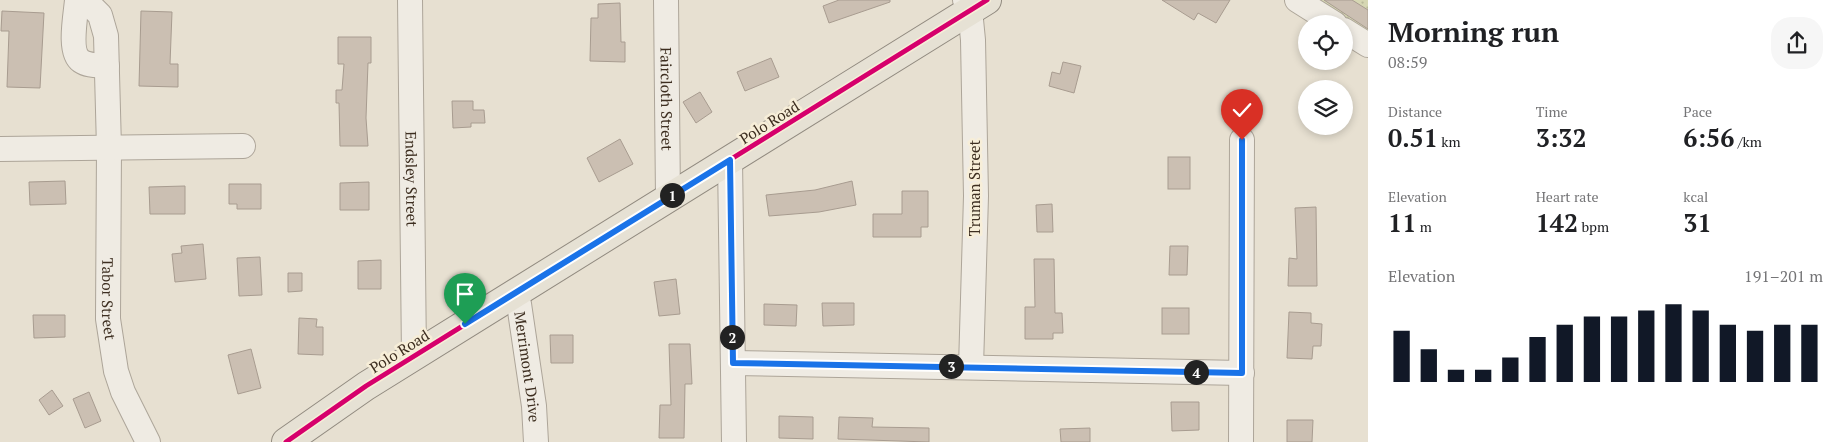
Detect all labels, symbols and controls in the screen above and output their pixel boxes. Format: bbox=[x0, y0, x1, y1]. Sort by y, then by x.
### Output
text: Morning run bbox=[1388, 13, 1559, 50]
map controls bbox=[1298, 15, 1353, 135]
button: locate bbox=[1298, 15, 1353, 70]
button: share bbox=[1771, 17, 1823, 69]
street label: Faircloth Street bbox=[656, 47, 678, 151]
text: 08:59 bbox=[1388, 51, 1427, 73]
button: layers bbox=[1298, 80, 1353, 135]
pin bbox=[1221, 89, 1263, 140]
street label: Polo Road bbox=[735, 96, 803, 148]
icon: check bbox=[1228, 96, 1256, 124]
text: Distance bbox=[1388, 102, 1442, 121]
text: Time bbox=[1536, 102, 1568, 121]
text: Pace bbox=[1683, 102, 1712, 121]
text: 0.51 bbox=[1388, 121, 1438, 154]
text: 3:32 bbox=[1536, 121, 1587, 154]
text: 6:56 bbox=[1683, 121, 1734, 154]
street label: Endsley Street bbox=[401, 131, 423, 227]
text: km bbox=[1438, 132, 1461, 151]
text: /km bbox=[1734, 132, 1762, 151]
street label: Truman Street bbox=[964, 139, 984, 236]
pin: 1 bbox=[660, 182, 684, 208]
text: 1 bbox=[669, 186, 676, 205]
text: Elevation bbox=[1388, 187, 1447, 206]
text: Heart rate bbox=[1536, 187, 1599, 206]
text: kcal bbox=[1683, 187, 1708, 206]
text: 11 bbox=[1388, 206, 1416, 239]
text: 142 bbox=[1536, 206, 1578, 239]
text: 31 bbox=[1683, 206, 1712, 239]
text: m bbox=[1416, 217, 1432, 236]
text: bpm bbox=[1578, 217, 1609, 236]
street label: Tabor Street bbox=[98, 258, 121, 342]
text: Elevation bbox=[1388, 265, 1455, 287]
text: 191–201 m bbox=[1744, 265, 1823, 287]
pin bbox=[444, 273, 486, 324]
icon: arrive bbox=[451, 280, 479, 308]
street label: Merrimont Drive bbox=[510, 310, 545, 423]
pin: 2 bbox=[720, 324, 744, 350]
street label: Polo Road bbox=[365, 325, 433, 377]
text: 2 bbox=[729, 328, 736, 347]
pin: 3 bbox=[938, 354, 964, 378]
text: 3 bbox=[948, 357, 955, 376]
pin: 4 bbox=[1184, 360, 1208, 384]
text: 4 bbox=[1193, 363, 1200, 382]

